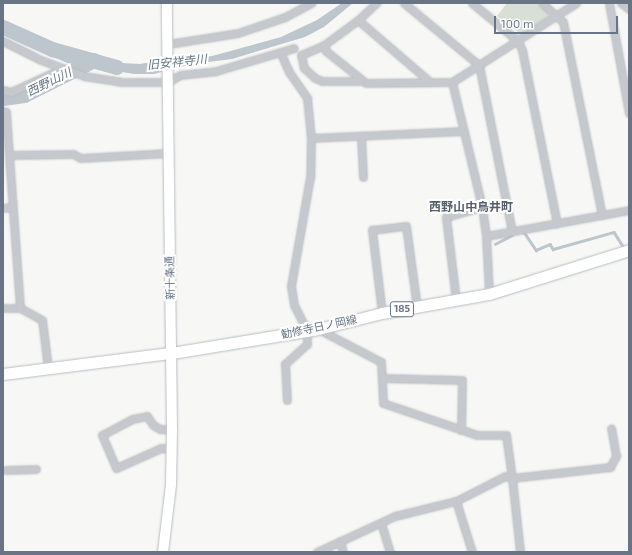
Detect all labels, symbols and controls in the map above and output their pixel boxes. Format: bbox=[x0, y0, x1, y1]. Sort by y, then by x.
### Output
scale bar bbox=[496, 8, 620, 34]
text: 100 m bbox=[501, 16, 533, 30]
water label: 旧安祥寺川 bbox=[146, 52, 208, 72]
water label: 西野山川 bbox=[24, 65, 74, 99]
district label: 西野山中鳥井町 bbox=[429, 200, 513, 214]
street label: 新十条通 bbox=[163, 256, 177, 300]
road number: 185 bbox=[389, 301, 415, 317]
street label: 勧修寺日ノ岡線 bbox=[280, 313, 358, 341]

